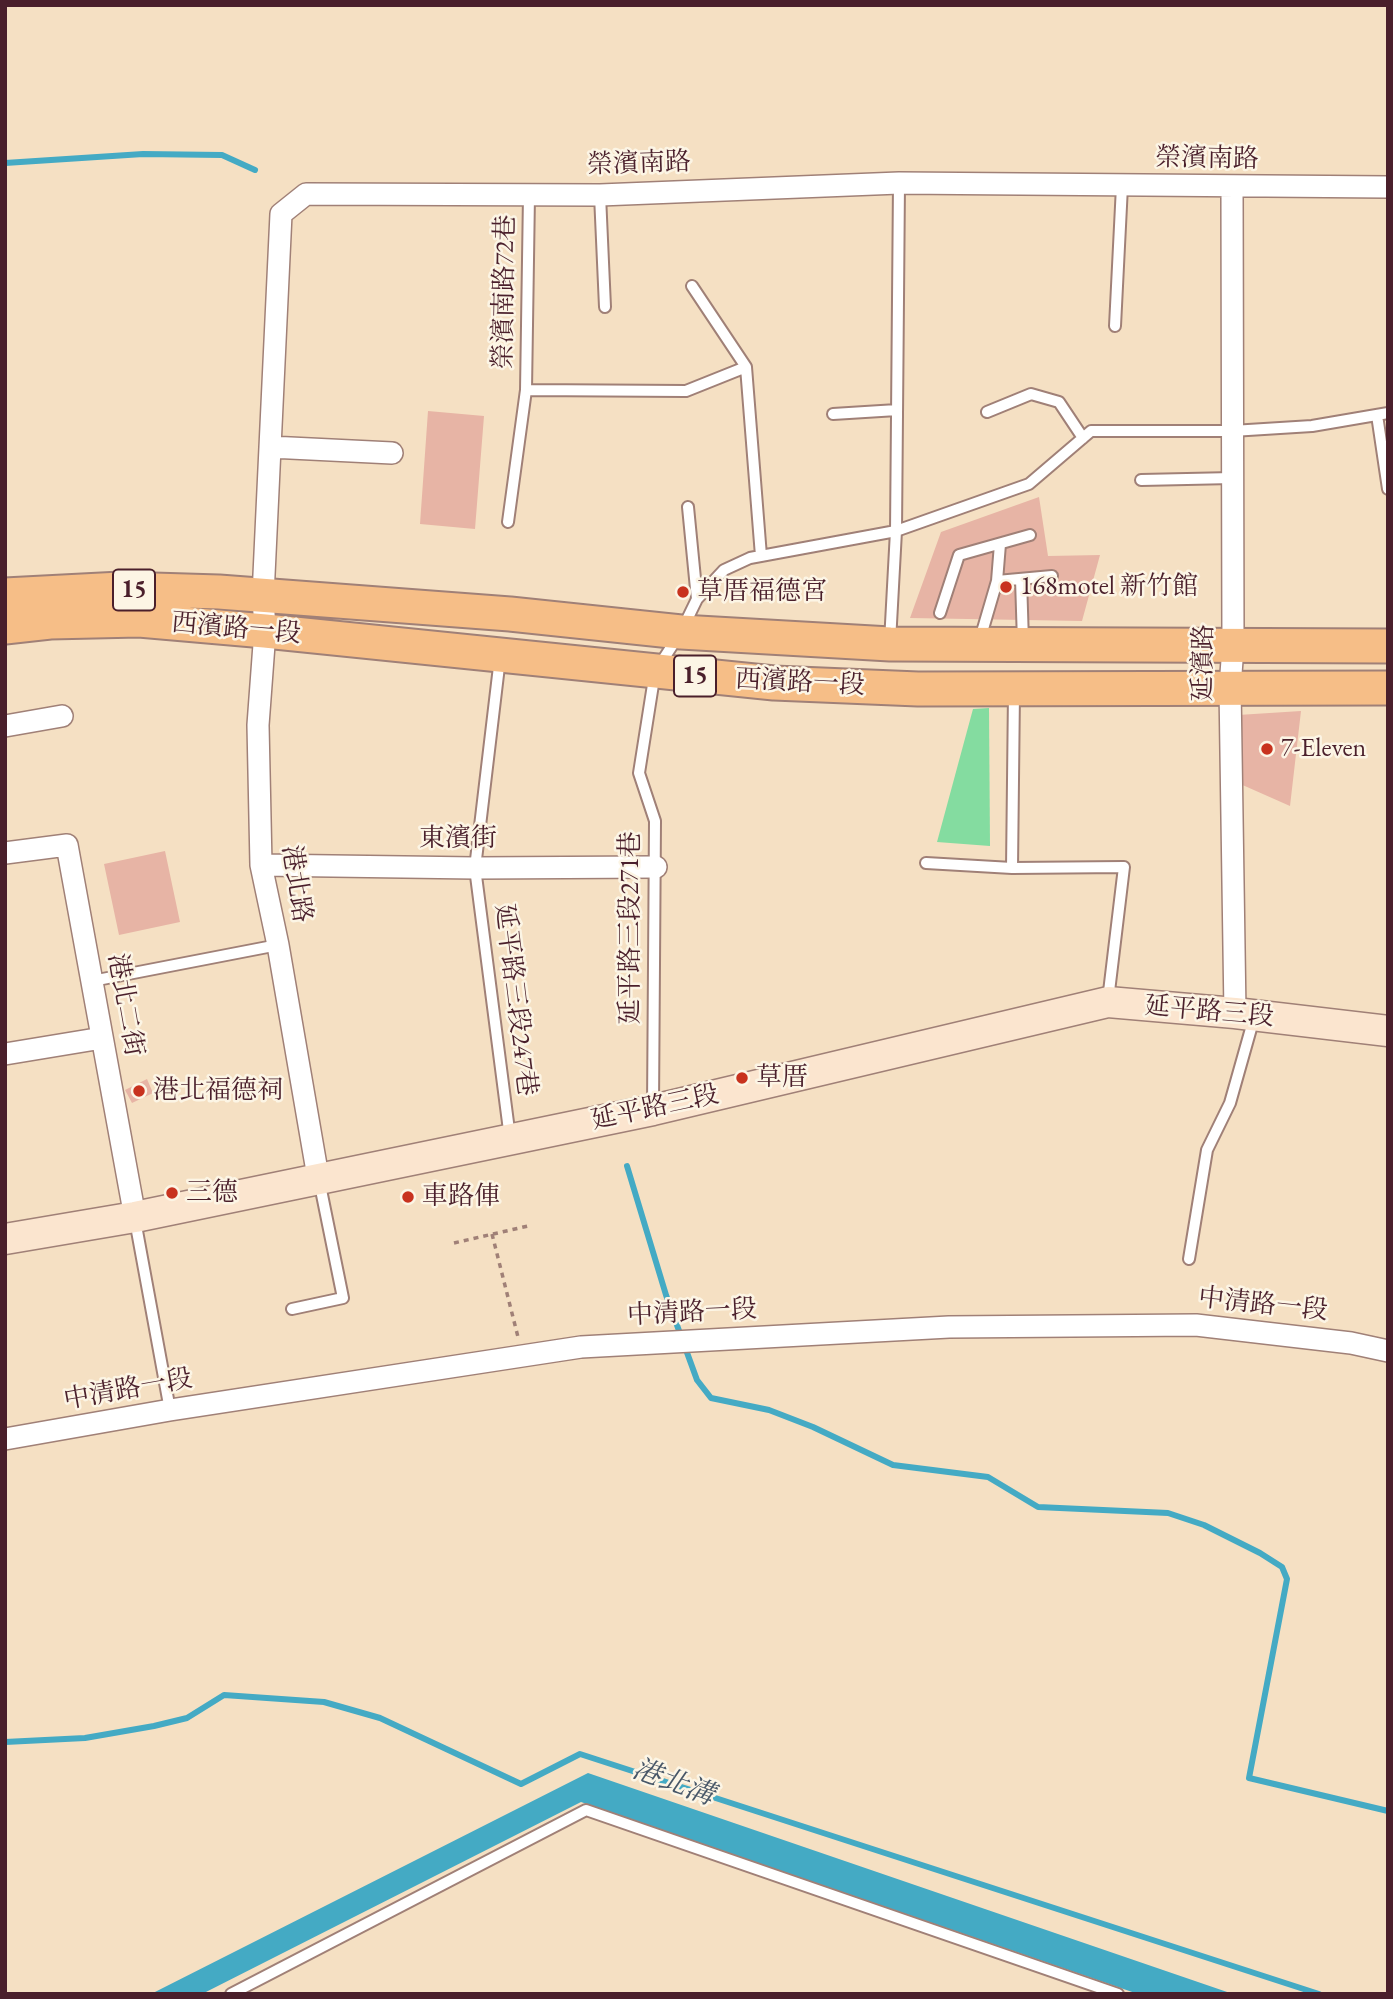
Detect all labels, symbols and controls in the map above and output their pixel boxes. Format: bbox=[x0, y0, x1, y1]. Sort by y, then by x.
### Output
street label: 榮濱南路 bbox=[1155, 142, 1259, 176]
street label: 榮濱南路 bbox=[586, 147, 692, 181]
street label: 榮濱南路72巷 bbox=[488, 214, 522, 370]
road number: 15 bbox=[113, 570, 155, 610]
place label: 168motel 新竹館 bbox=[1020, 571, 1198, 603]
place label: 草厝福德宮 bbox=[697, 576, 827, 608]
marker: 168motel 新竹館 bbox=[998, 579, 1014, 595]
marker: 草厝福德宮 bbox=[675, 584, 691, 600]
street label: 西濱路一段 bbox=[170, 608, 302, 650]
street label: 延濱路 bbox=[1188, 624, 1220, 702]
road number: 15 bbox=[674, 656, 716, 696]
street label: 西濱路一段 bbox=[734, 664, 866, 702]
place label: 7-Eleven bbox=[1281, 733, 1366, 765]
marker: 7-Eleven bbox=[1259, 741, 1275, 757]
street label: 東濱街 bbox=[419, 823, 497, 855]
street label: 延平路三段271巷 bbox=[615, 831, 647, 1025]
street label: 港北路 bbox=[274, 843, 318, 925]
street label: 延平路三段247巷 bbox=[488, 902, 542, 1098]
street label: 港北二街 bbox=[101, 951, 149, 1059]
street label: 延平路三段 bbox=[1143, 991, 1275, 1033]
place label: 草厝 bbox=[756, 1062, 808, 1094]
marker: 草厝 bbox=[734, 1070, 750, 1086]
place label: 港北福德祠 bbox=[153, 1075, 283, 1107]
street label: 延平路三段 bbox=[588, 1079, 722, 1137]
marker: 港北福德祠 bbox=[131, 1083, 147, 1099]
place label: 三德 bbox=[186, 1177, 238, 1209]
place label: 車路俥 bbox=[422, 1181, 500, 1213]
marker: 三德 bbox=[164, 1185, 180, 1201]
marker: 車路俥 bbox=[400, 1189, 416, 1205]
street label: 中清路一段 bbox=[1197, 1283, 1329, 1327]
street label: 中清路一段 bbox=[626, 1294, 758, 1332]
street label: 中清路一段 bbox=[61, 1363, 195, 1417]
water label: 港北溝 bbox=[628, 1753, 718, 1813]

